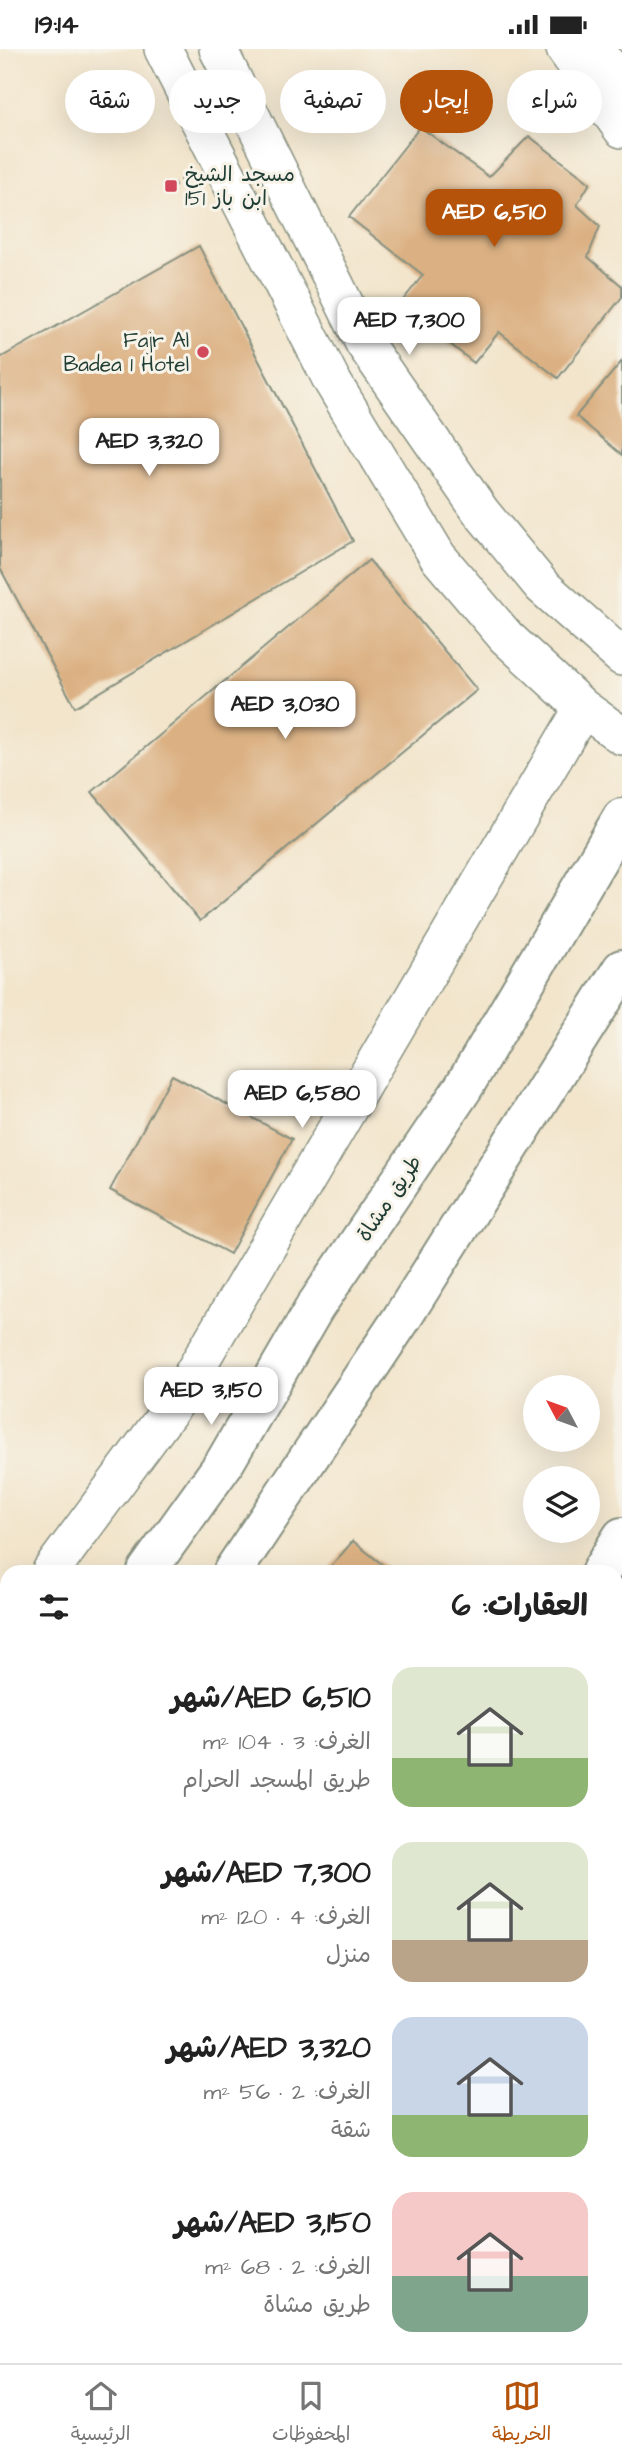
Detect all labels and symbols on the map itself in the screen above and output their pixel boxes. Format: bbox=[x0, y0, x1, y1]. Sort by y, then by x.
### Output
place label: مسجد الشيخ ابن باز 151 bbox=[185, 160, 295, 213]
marker: مسجد الشيخ ابن باز 151 bbox=[163, 178, 179, 194]
pin: AED 6,510 bbox=[414, 189, 574, 249]
pin: AED 7,300 bbox=[329, 297, 489, 357]
place label: Fajr Al Badea 1 Hotel bbox=[63, 326, 189, 379]
marker: Fajr Al Badea 1 Hotel bbox=[195, 344, 211, 360]
pin: AED 3,320 bbox=[69, 419, 229, 478]
pin: AED 3,030 bbox=[205, 681, 365, 741]
pin: AED 6,580 bbox=[222, 1070, 382, 1130]
street label: طريق مشاة bbox=[350, 1149, 429, 1247]
pin: AED 3,150 bbox=[131, 1367, 291, 1427]
north arrow bbox=[523, 1375, 600, 1453]

